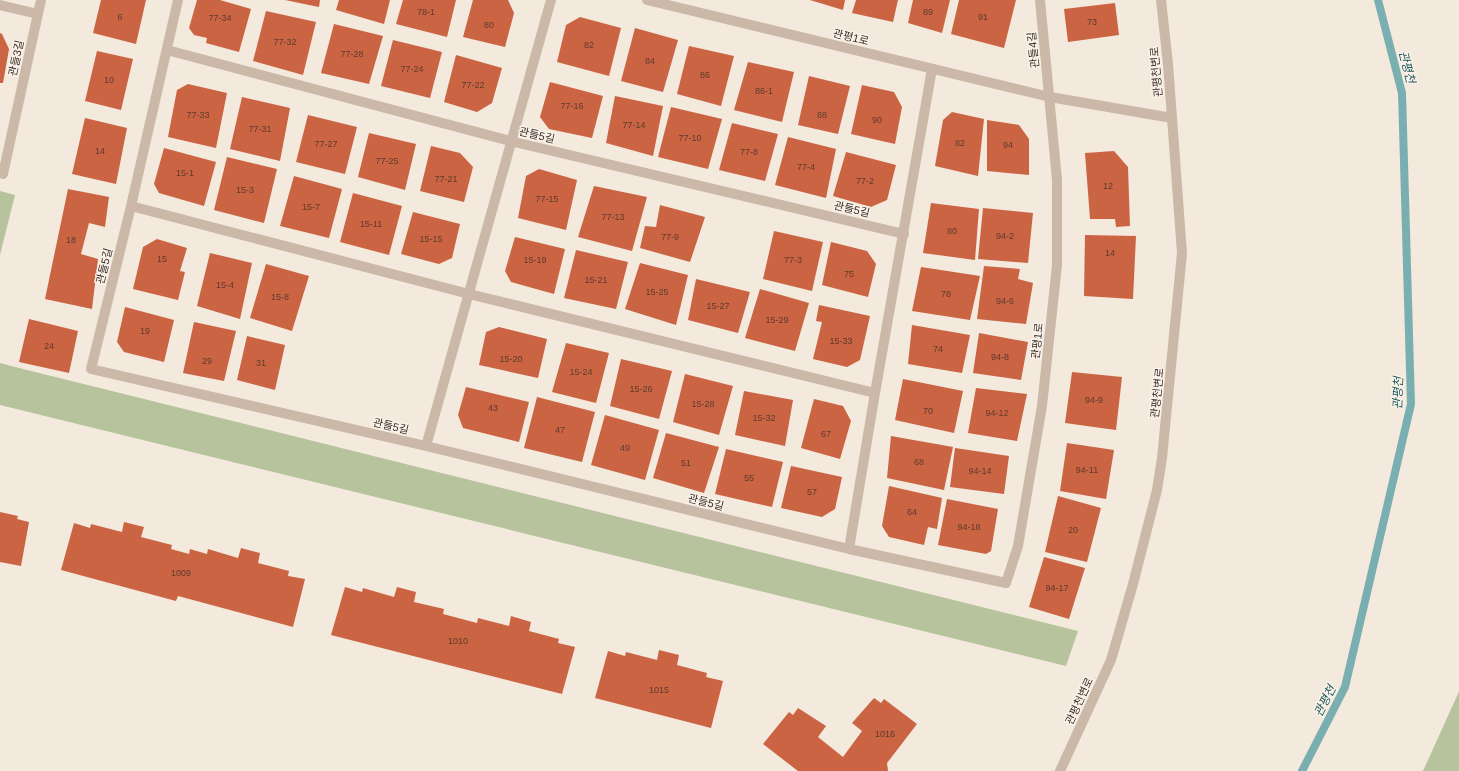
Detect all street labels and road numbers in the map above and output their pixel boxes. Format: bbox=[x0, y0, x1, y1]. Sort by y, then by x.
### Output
street label: 관평1로 bbox=[832, 27, 870, 47]
street label: 관들4길 bbox=[1025, 31, 1041, 69]
street label: 관들3길 bbox=[6, 39, 26, 77]
street label: 관평천변로 bbox=[1148, 46, 1164, 98]
street label: 관들5길 bbox=[518, 125, 556, 145]
street label: 관들5길 bbox=[833, 199, 871, 219]
street label: 관들5길 bbox=[94, 247, 114, 285]
street label: 관평1로 bbox=[1029, 322, 1045, 360]
street label: 관평천변로 bbox=[1148, 367, 1166, 419]
street label: 관들5길 bbox=[372, 416, 410, 436]
street label: 관들5길 bbox=[687, 492, 725, 512]
street label: 관평천변로 bbox=[1063, 676, 1095, 726]

